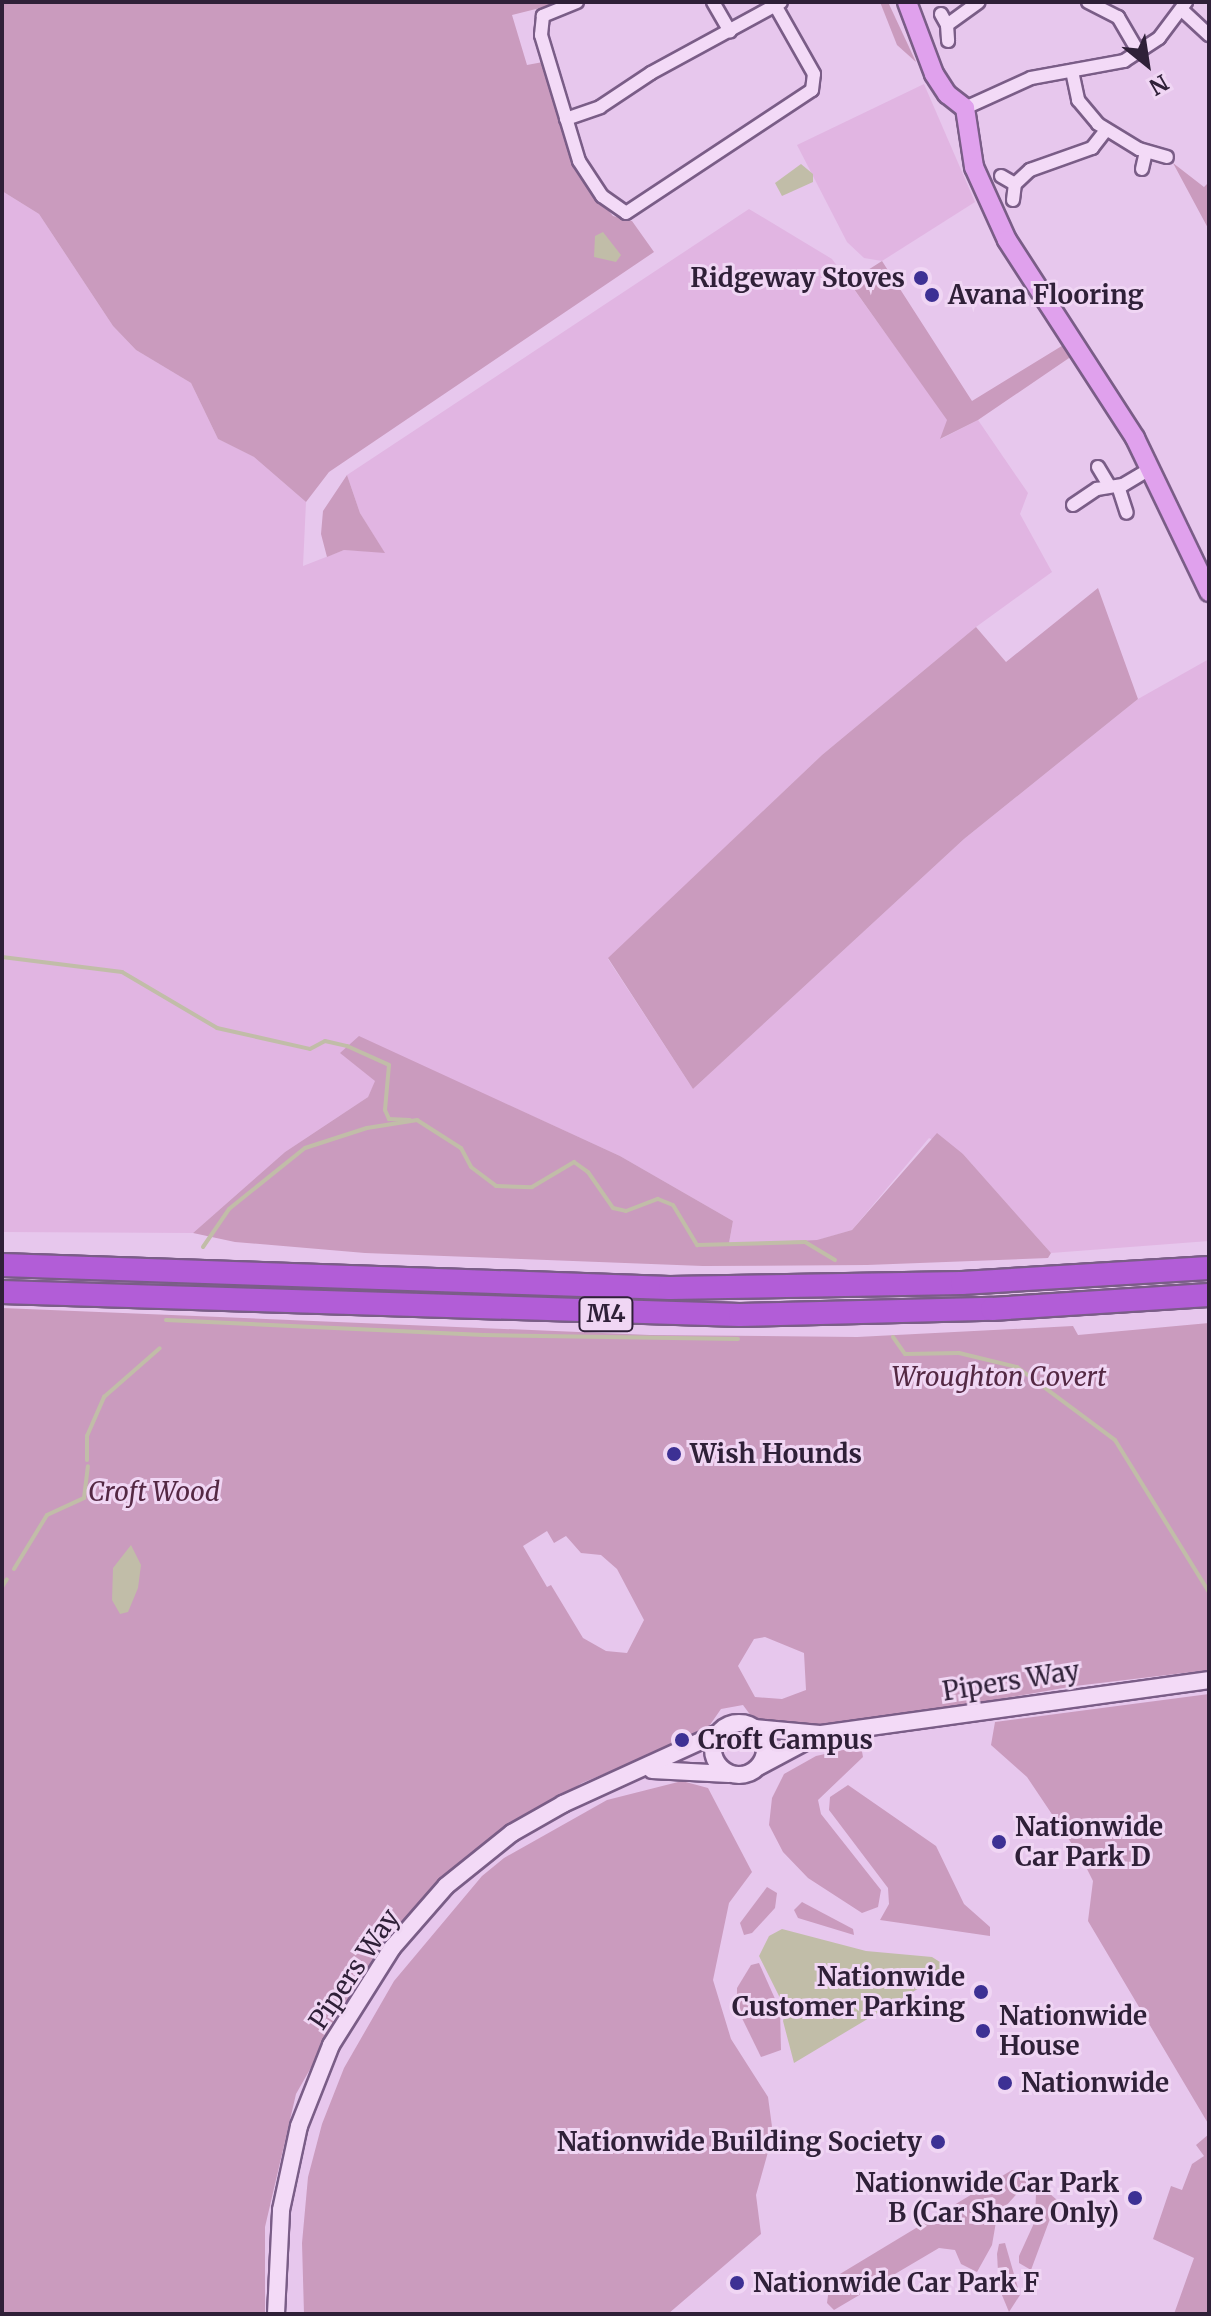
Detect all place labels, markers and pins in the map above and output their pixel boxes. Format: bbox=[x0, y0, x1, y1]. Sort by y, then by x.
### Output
place label: Ridgeway Stoves bbox=[690, 262, 905, 294]
marker: Ridgeway Stoves bbox=[912, 269, 930, 287]
place label: Avana Flooring bbox=[948, 279, 1144, 311]
marker: Avana Flooring bbox=[923, 286, 941, 304]
place label: Wish Hounds bbox=[690, 1438, 862, 1470]
marker: Wish Hounds bbox=[665, 1445, 683, 1463]
place label: Croft Campus bbox=[698, 1724, 873, 1756]
marker: Croft Campus bbox=[673, 1731, 691, 1749]
place label: Nationwide Car Park D bbox=[1015, 1811, 1163, 1872]
marker: Nationwide Car Park D bbox=[990, 1833, 1008, 1851]
place label: Nationwide Customer Parking bbox=[732, 1961, 965, 2022]
marker: Nationwide Customer Parking bbox=[972, 1983, 990, 2001]
place label: Nationwide House bbox=[999, 2000, 1147, 2062]
marker: Nationwide House bbox=[974, 2022, 992, 2040]
place label: Nationwide bbox=[1021, 2067, 1169, 2099]
marker: Nationwide bbox=[996, 2074, 1014, 2092]
place label: Nationwide Building Society bbox=[557, 2126, 922, 2158]
marker: Nationwide Building Society bbox=[929, 2133, 947, 2151]
place label: Nationwide Car Park B (Car Share Only) bbox=[855, 2167, 1119, 2228]
marker: Nationwide Car Park B (Car Share Only) bbox=[1126, 2189, 1144, 2207]
place label: Nationwide Car Park F bbox=[753, 2267, 1039, 2299]
marker: Nationwide Car Park F bbox=[728, 2274, 746, 2292]

